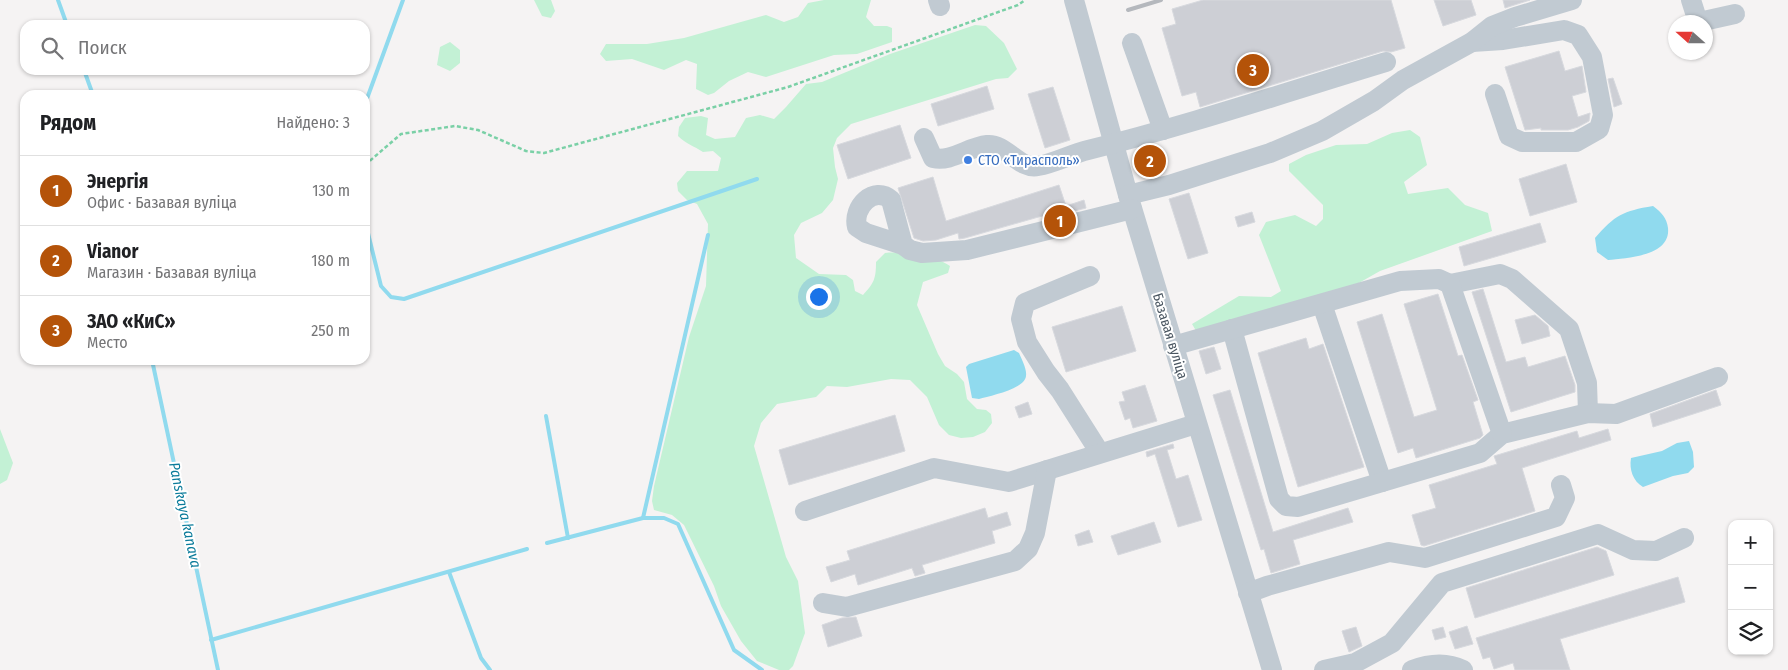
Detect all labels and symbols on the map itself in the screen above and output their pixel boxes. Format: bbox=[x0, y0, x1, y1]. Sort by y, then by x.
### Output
north arrow bbox=[1668, 15, 1713, 60]
pin: 3 bbox=[1237, 51, 1269, 89]
pin: 2 bbox=[1134, 142, 1166, 180]
place label: СТО «Тирасполь» bbox=[978, 152, 1080, 169]
marker: СТО «Тирасполь» bbox=[962, 154, 974, 166]
pin: 1 bbox=[1044, 202, 1076, 240]
your location bbox=[806, 284, 832, 310]
street label: Базавая вуліца bbox=[1149, 291, 1191, 381]
water label: Panskaya kanava bbox=[165, 461, 205, 570]

